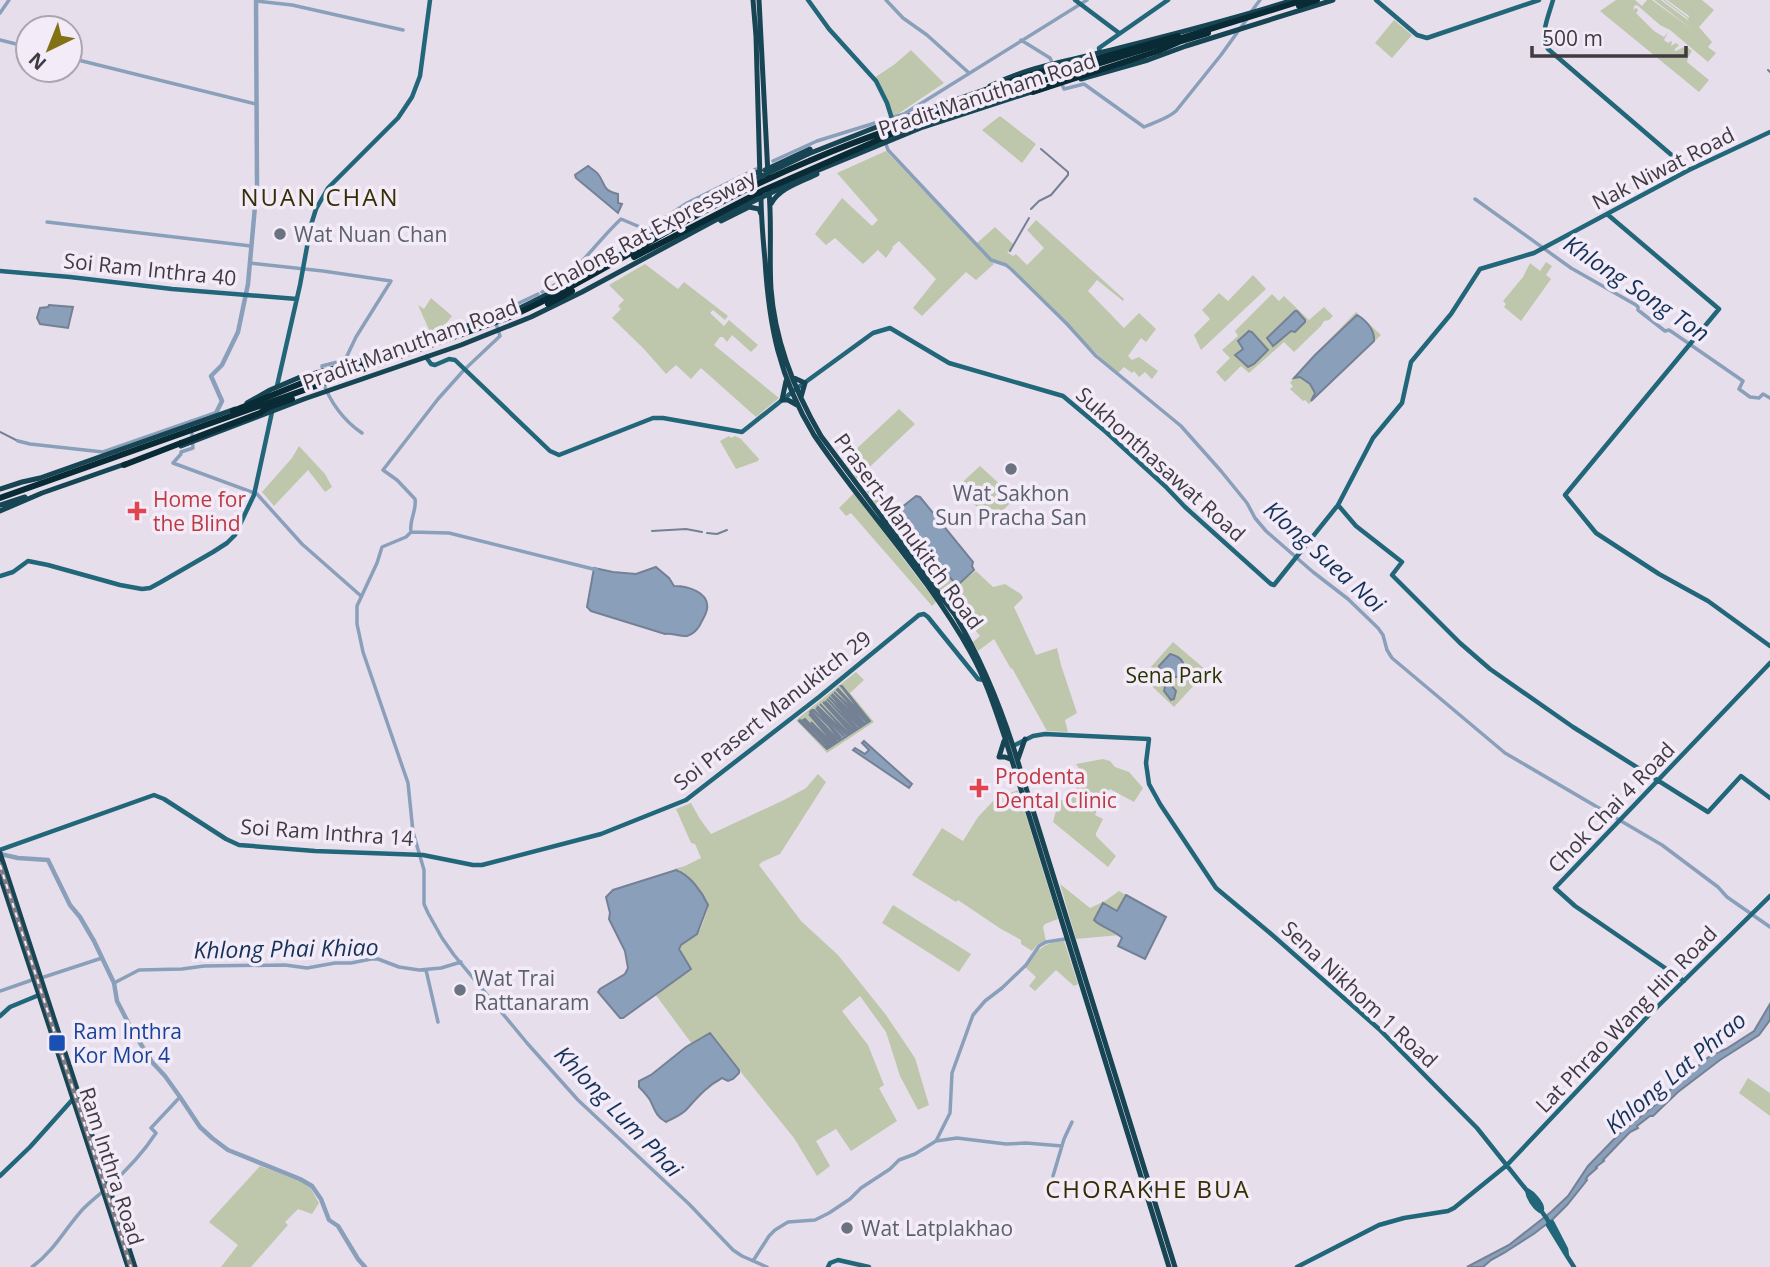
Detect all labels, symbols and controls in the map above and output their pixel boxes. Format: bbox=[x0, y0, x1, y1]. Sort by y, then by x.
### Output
north arrow bbox=[14, 14, 84, 84]
scale bar bbox=[1532, 14, 1686, 58]
text: 500 m bbox=[1542, 24, 1603, 52]
street label: Pradit Manutham Road bbox=[875, 46, 1099, 142]
text: N bbox=[23, 47, 52, 76]
street label: Nak Niwat Road bbox=[1587, 120, 1739, 216]
street label: Chalong Rat Expressway bbox=[538, 163, 761, 299]
district label: NUAN CHAN bbox=[240, 180, 400, 213]
place label: Wat Nuan Chan bbox=[294, 220, 447, 248]
marker: Wat Nuan Chan bbox=[272, 226, 288, 242]
water label: Khlong Song Ton bbox=[1558, 227, 1716, 349]
street label: Soi Ram Inthra 40 bbox=[62, 246, 238, 292]
street label: Pradit Manutham Road bbox=[298, 292, 522, 396]
street label: Sukhonthasawat Road bbox=[1070, 380, 1252, 548]
street label: Prasert-Manukitch Road bbox=[828, 427, 990, 635]
marker: Wat Sakhon Sun Pracha San bbox=[1003, 461, 1019, 477]
place label: Wat Sakhon Sun Pracha San bbox=[935, 479, 1087, 531]
place label: Home for the Blind bbox=[153, 485, 247, 537]
water label: Klong Suea Noi bbox=[1257, 493, 1393, 620]
marker: Home for the Blind bbox=[127, 501, 147, 521]
street label: Soi Prasert Manukitch 29 bbox=[667, 624, 877, 796]
park label: Sena Park bbox=[1125, 661, 1223, 689]
street label: Chok Chai 4 Road bbox=[1541, 736, 1681, 878]
place label: Prodenta Dental Clinic bbox=[995, 762, 1117, 814]
marker: Prodenta Dental Clinic bbox=[969, 778, 989, 798]
street label: Soi Ram Inthra 14 bbox=[240, 812, 414, 852]
street label: Sena Nikhom 1 Road bbox=[1276, 914, 1444, 1074]
street label: Lat Phrao Wang Hin Road bbox=[1529, 920, 1723, 1118]
water label: Khlong Phai Khiao bbox=[193, 930, 379, 966]
place label: Wat Trai Rattanaram bbox=[474, 964, 590, 1016]
marker: Wat Trai Rattanaram bbox=[452, 982, 468, 998]
water label: Khlong Lat Phrao bbox=[1598, 1004, 1752, 1140]
place label: Ram Inthra Kor Mor 4 bbox=[73, 1017, 182, 1069]
marker: Ram Inthra Kor Mor 4 bbox=[47, 1033, 67, 1053]
water label: Khlong Lum Phai bbox=[548, 1038, 691, 1185]
street label: Ram Inthra Road bbox=[73, 1083, 151, 1249]
district label: CHORAKHE BUA bbox=[1045, 1172, 1251, 1205]
place label: Wat Latplakhao bbox=[861, 1214, 1013, 1242]
marker: Wat Latplakhao bbox=[839, 1220, 855, 1236]

